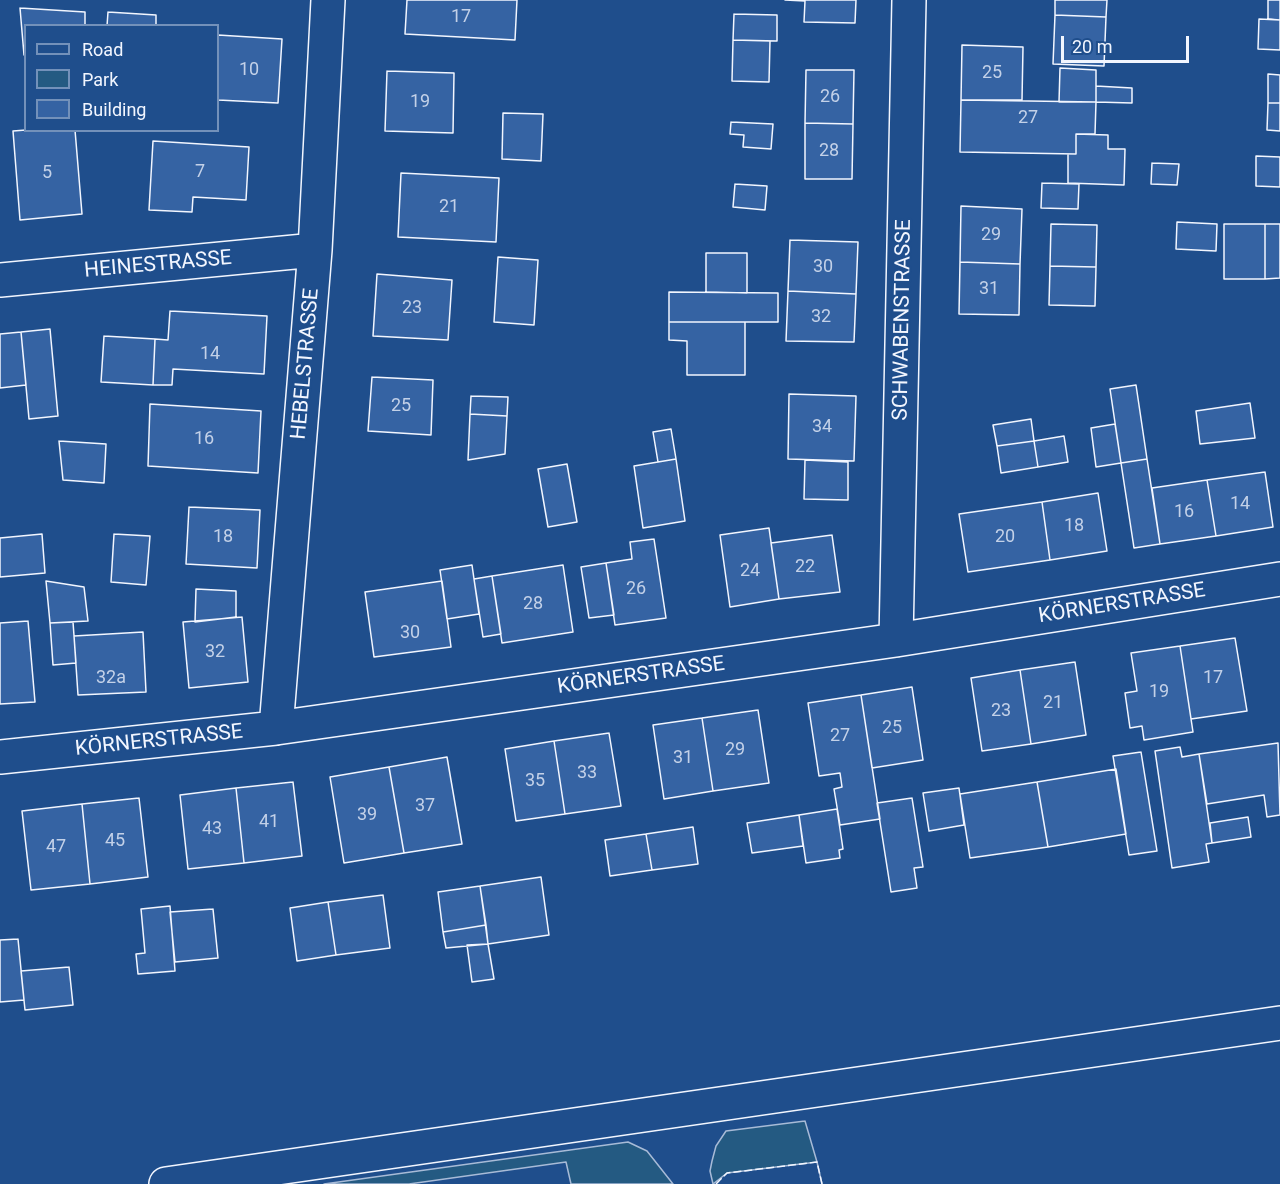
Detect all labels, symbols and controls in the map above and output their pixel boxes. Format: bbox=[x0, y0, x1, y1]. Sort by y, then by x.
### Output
house number: 17 bbox=[451, 6, 471, 28]
legend bbox=[24, 24, 219, 132]
scale bar bbox=[1064, 24, 1192, 62]
text: 20 m bbox=[1072, 36, 1112, 57]
text: Road bbox=[82, 39, 123, 60]
house number: 10 bbox=[239, 59, 259, 81]
house number: 25 bbox=[982, 62, 1002, 84]
text: Park bbox=[82, 69, 118, 90]
house number: 26 bbox=[820, 86, 840, 108]
house number: 19 bbox=[410, 91, 430, 113]
text: Building bbox=[82, 99, 146, 120]
house number: 27 bbox=[1018, 107, 1038, 129]
house number: 28 bbox=[819, 140, 839, 162]
house number: 7 bbox=[195, 161, 205, 183]
house number: 5 bbox=[42, 162, 52, 184]
house number: 21 bbox=[439, 196, 459, 218]
street label: SCHWABENSTRASSE bbox=[889, 219, 917, 421]
house number: 29 bbox=[981, 224, 1001, 246]
street label: HEINESTRASSE bbox=[83, 246, 233, 284]
house number: 30 bbox=[813, 256, 833, 278]
house number: 31 bbox=[979, 278, 999, 300]
street label: HEBELSTRASSE bbox=[287, 287, 325, 441]
house number: 23 bbox=[402, 297, 422, 319]
house number: 32 bbox=[811, 306, 831, 328]
house number: 14 bbox=[200, 343, 220, 365]
house number: 25 bbox=[391, 395, 411, 417]
house number: 34 bbox=[812, 416, 832, 438]
house number: 16 bbox=[194, 428, 214, 450]
house number: 14 bbox=[1230, 493, 1250, 515]
house number: 16 bbox=[1174, 501, 1194, 523]
house number: 18 bbox=[1064, 515, 1084, 537]
house number: 18 bbox=[213, 526, 233, 548]
house number: 20 bbox=[995, 526, 1015, 548]
house number: 22 bbox=[795, 556, 815, 578]
house number: 24 bbox=[740, 560, 760, 582]
house number: 26 bbox=[626, 578, 646, 600]
street label: KÖRNERSTRASSE bbox=[1037, 578, 1207, 630]
house number: 28 bbox=[523, 593, 543, 615]
house number: 30 bbox=[400, 622, 420, 644]
house number: 32 bbox=[205, 641, 225, 663]
street label: KÖRNERSTRASSE bbox=[556, 652, 726, 700]
house number: 32a bbox=[96, 667, 126, 689]
house number: 17 bbox=[1203, 667, 1223, 689]
house number: 19 bbox=[1149, 681, 1169, 703]
house number: 21 bbox=[1043, 692, 1063, 714]
house number: 23 bbox=[991, 700, 1011, 722]
house number: 25 bbox=[882, 717, 902, 739]
street label: KÖRNERSTRASSE bbox=[74, 720, 244, 762]
house number: 27 bbox=[830, 725, 850, 747]
house number: 29 bbox=[725, 739, 745, 761]
house number: 31 bbox=[673, 747, 693, 769]
house number: 33 bbox=[577, 762, 597, 784]
house number: 35 bbox=[525, 770, 545, 792]
house number: 37 bbox=[415, 795, 435, 817]
house number: 39 bbox=[357, 804, 377, 826]
house number: 41 bbox=[259, 811, 279, 833]
house number: 43 bbox=[202, 818, 222, 840]
house number: 45 bbox=[105, 830, 125, 852]
house number: 47 bbox=[46, 836, 66, 858]

